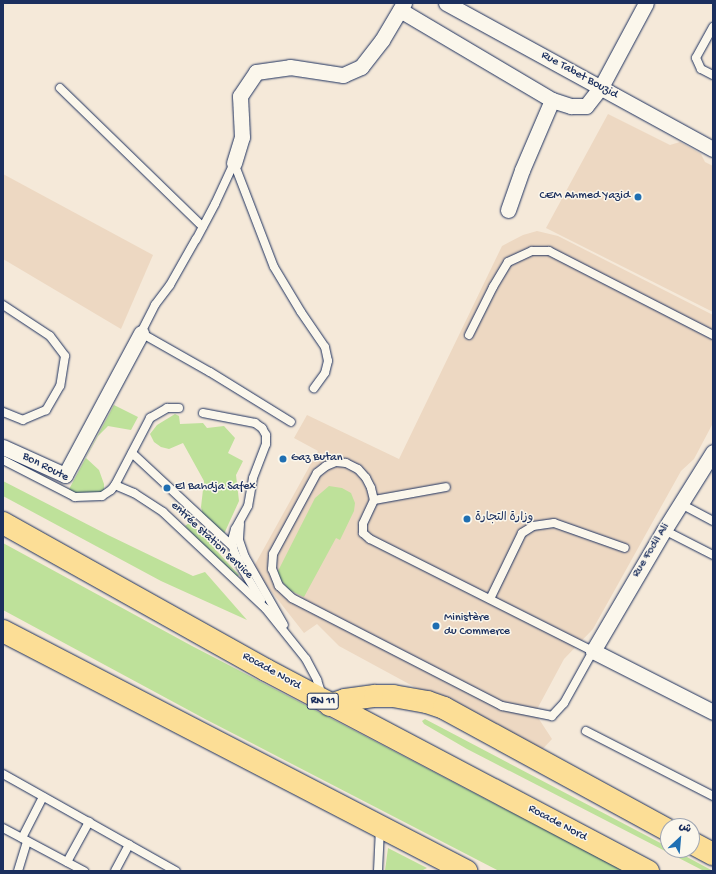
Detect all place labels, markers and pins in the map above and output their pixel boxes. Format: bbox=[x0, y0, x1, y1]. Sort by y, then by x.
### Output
place label: CEM Ahmed Yazid bbox=[540, 190, 630, 204]
marker: CEM Ahmed Yazid bbox=[633, 192, 643, 202]
place label: Gaz Butan bbox=[291, 452, 342, 466]
marker: Gaz Butan bbox=[278, 454, 288, 464]
place label: El Bahdja Safex bbox=[175, 481, 256, 495]
marker: El Bahdja Safex bbox=[162, 483, 172, 493]
place label: وزارة التجارة bbox=[475, 512, 533, 526]
marker: وزارة التجارة bbox=[462, 514, 472, 524]
place label: Ministère du Commerce bbox=[444, 612, 510, 640]
marker: Ministère du Commerce bbox=[431, 621, 441, 631]

